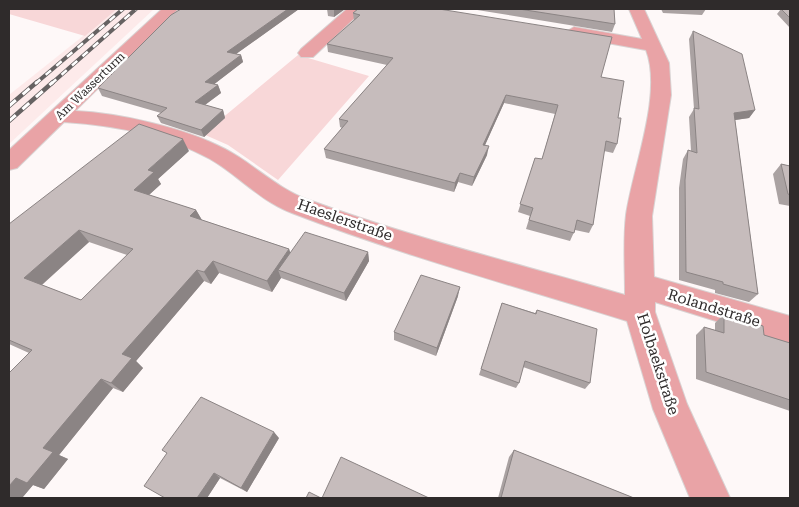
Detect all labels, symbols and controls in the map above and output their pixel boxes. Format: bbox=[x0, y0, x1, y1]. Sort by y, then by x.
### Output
street label: Am Wasserturm bbox=[52, 49, 128, 123]
street label: Haeslerstraße bbox=[295, 195, 395, 245]
street label: Rolandstraße bbox=[665, 285, 763, 331]
street label: Holbaekstraße bbox=[633, 311, 683, 417]

